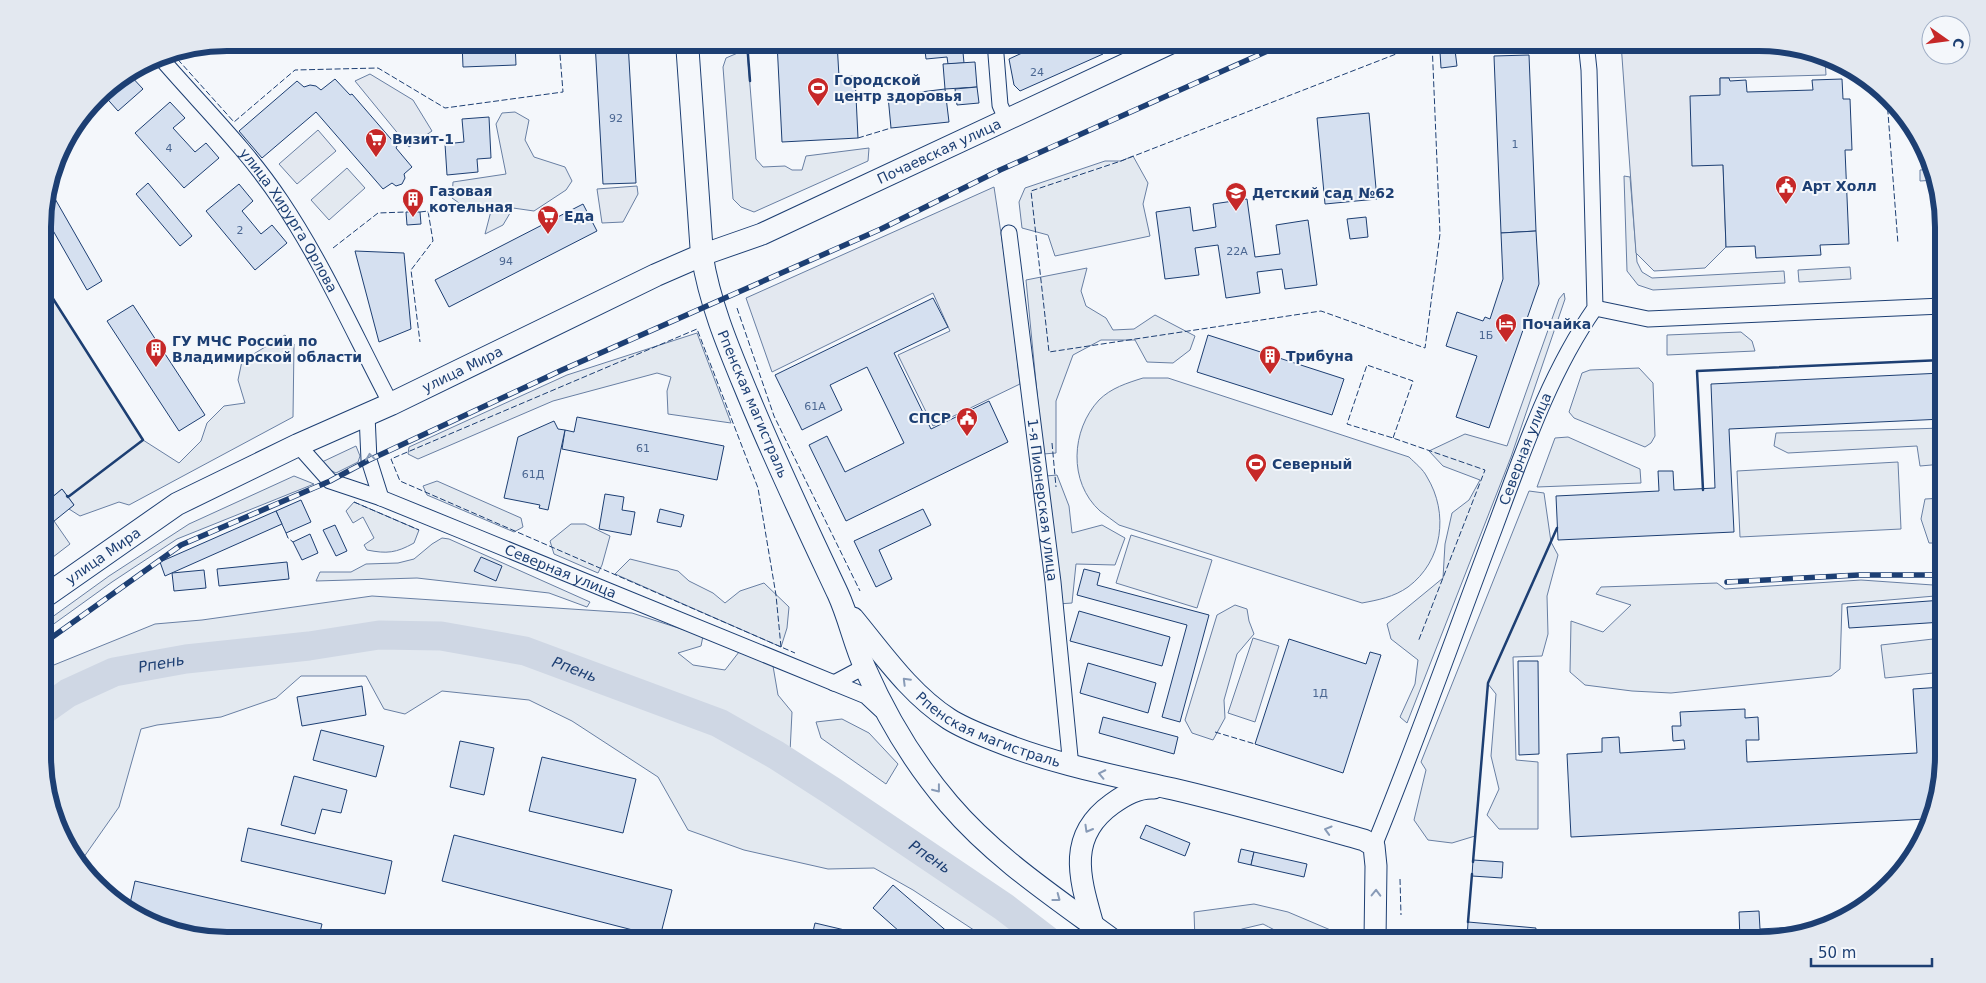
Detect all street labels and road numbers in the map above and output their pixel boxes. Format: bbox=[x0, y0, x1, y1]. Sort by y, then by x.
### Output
street label: Почаевская улица bbox=[875, 115, 1004, 187]
street label: улица Хирурга Орлова bbox=[236, 145, 341, 295]
street label: Рпенская магистраль bbox=[715, 328, 791, 480]
street label: улица Мира bbox=[420, 343, 505, 396]
street label: Северная улица bbox=[1496, 390, 1555, 507]
street label: 1-я Пионерская улица bbox=[1024, 418, 1061, 582]
street label: улица Мира bbox=[63, 524, 143, 587]
street label: Северная улица bbox=[502, 541, 619, 601]
street label: Рпенская магистраль bbox=[913, 688, 1062, 770]

